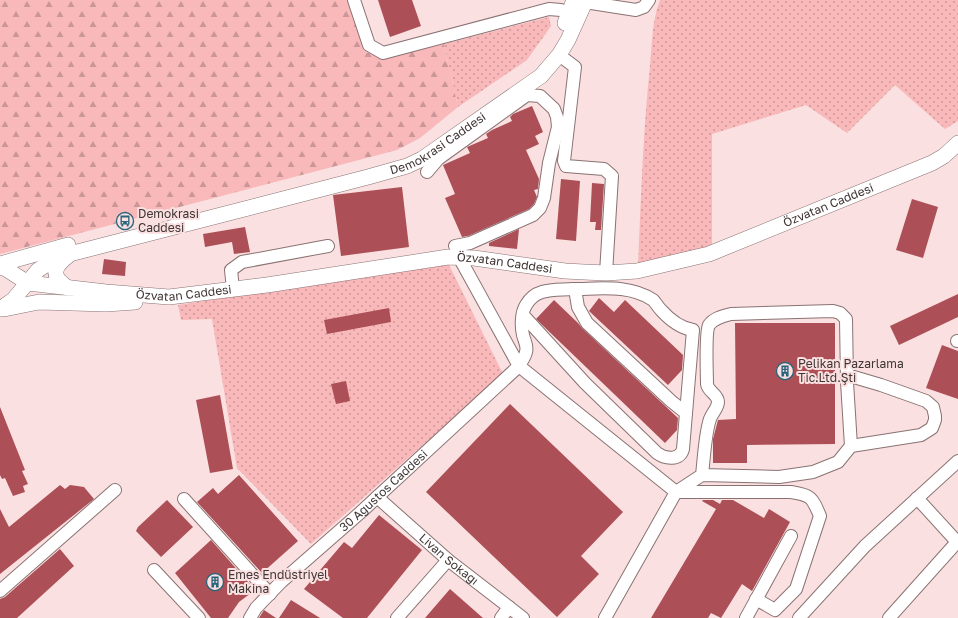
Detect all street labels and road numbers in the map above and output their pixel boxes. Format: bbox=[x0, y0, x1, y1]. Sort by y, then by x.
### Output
street label: Demokrasi Caddesi bbox=[388, 109, 488, 177]
street label: Özvatan Caddesi bbox=[781, 180, 876, 230]
street label: Özvatan Caddesi bbox=[457, 249, 553, 276]
street label: Özvatan Caddesi bbox=[135, 281, 232, 304]
street label: 30 Ağustos Caddesi bbox=[336, 446, 430, 534]
street label: Livan Sokağı bbox=[416, 530, 482, 588]

